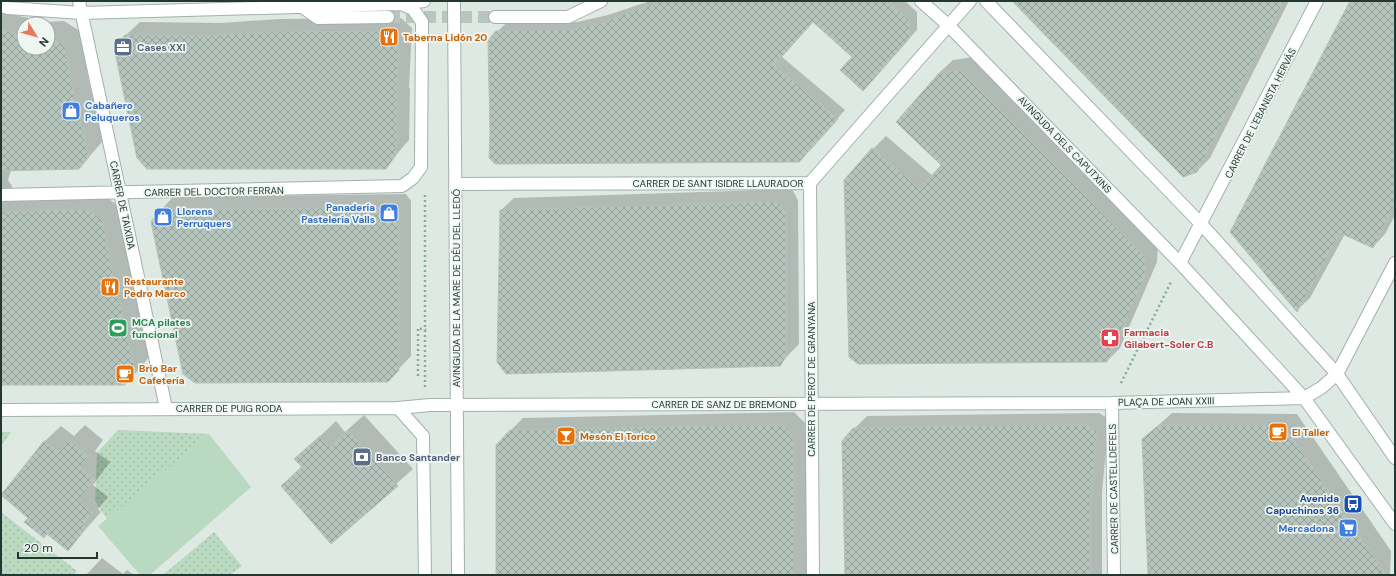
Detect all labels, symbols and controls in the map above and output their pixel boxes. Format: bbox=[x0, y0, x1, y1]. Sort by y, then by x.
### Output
north arrow bbox=[16, 16, 56, 56]
restaurant icon: Taberna Lidón 20 bbox=[378, 26, 400, 48]
place label: Taberna Lidón 20 bbox=[403, 31, 487, 44]
text: N bbox=[36, 35, 52, 49]
office icon: Cases XXI bbox=[112, 36, 134, 58]
place label: Cases XXI bbox=[137, 41, 186, 54]
street label: CARRER DE L'EBANISTA HERVÁS bbox=[1222, 46, 1299, 181]
street label: AVINGUDA DELS CAPUTXINS bbox=[1015, 93, 1115, 196]
place label: Cabañero Peluqueros bbox=[85, 99, 140, 124]
shop icon: Cabañero Peluqueros bbox=[60, 100, 82, 122]
street label: CARRER DE TAIXIDA bbox=[107, 160, 138, 251]
street label: CARRER DE SANT ISIDRE LLAURADOR bbox=[633, 177, 803, 190]
street label: CARRER DEL DOCTOR FERRAN bbox=[144, 184, 284, 199]
street label: AVINGUDA DE LA MARE DE DÉU DEL LLEDÓ bbox=[450, 188, 463, 387]
place label: Panadería Pastelería Valls bbox=[301, 201, 375, 226]
shop icon: Panadería Pastelería Valls bbox=[378, 202, 400, 224]
place label: Llorens Perruquers bbox=[177, 205, 231, 230]
shop icon: Llorens Perruquers bbox=[152, 206, 174, 228]
place label: Restaurante Pedro Marco bbox=[124, 275, 186, 300]
restaurant icon: Restaurante Pedro Marco bbox=[99, 276, 121, 298]
street label: CARRER DE PEROT DE GRANYANA bbox=[805, 301, 818, 457]
place label: MCA pilates funcional bbox=[132, 316, 191, 341]
sports icon: MCA pilates funcional bbox=[107, 317, 129, 339]
place label: Farmacia Gilabert-Soler C.B bbox=[1124, 326, 1213, 351]
pharmacy icon: Farmacia Gilabert-Soler C.B bbox=[1099, 327, 1121, 349]
place label: Brio Bar Cafetería bbox=[139, 362, 185, 387]
cafe icon: Brio Bar Cafetería bbox=[114, 363, 136, 385]
street label: PLAÇA DE JOAN XXIII bbox=[1118, 394, 1214, 409]
street label: CARRER DE SANZ DE BREMOND bbox=[651, 398, 797, 411]
street label: CARRER DE PUIG RODA bbox=[176, 402, 283, 415]
cafe icon: El Taller bbox=[1267, 421, 1289, 443]
street label: CARRER DE CASTELLDEFELS bbox=[1106, 424, 1121, 554]
bar icon: Mesón El Torico bbox=[555, 425, 577, 447]
place label: El Taller bbox=[1292, 426, 1329, 439]
place label: Mesón El Torico bbox=[580, 430, 656, 443]
bank icon: Banco Santander bbox=[351, 446, 373, 468]
place label: Banco Santander bbox=[376, 451, 460, 464]
place label: Avenida Capuchinos 36 bbox=[1266, 492, 1339, 517]
bus stop icon: Avenida Capuchinos 36 bbox=[1342, 493, 1364, 515]
supermarket icon: Mercadona bbox=[1337, 517, 1359, 539]
place label: Mercadona bbox=[1278, 522, 1334, 535]
scale bar bbox=[18, 534, 97, 560]
text: 20 m bbox=[24, 540, 53, 556]

